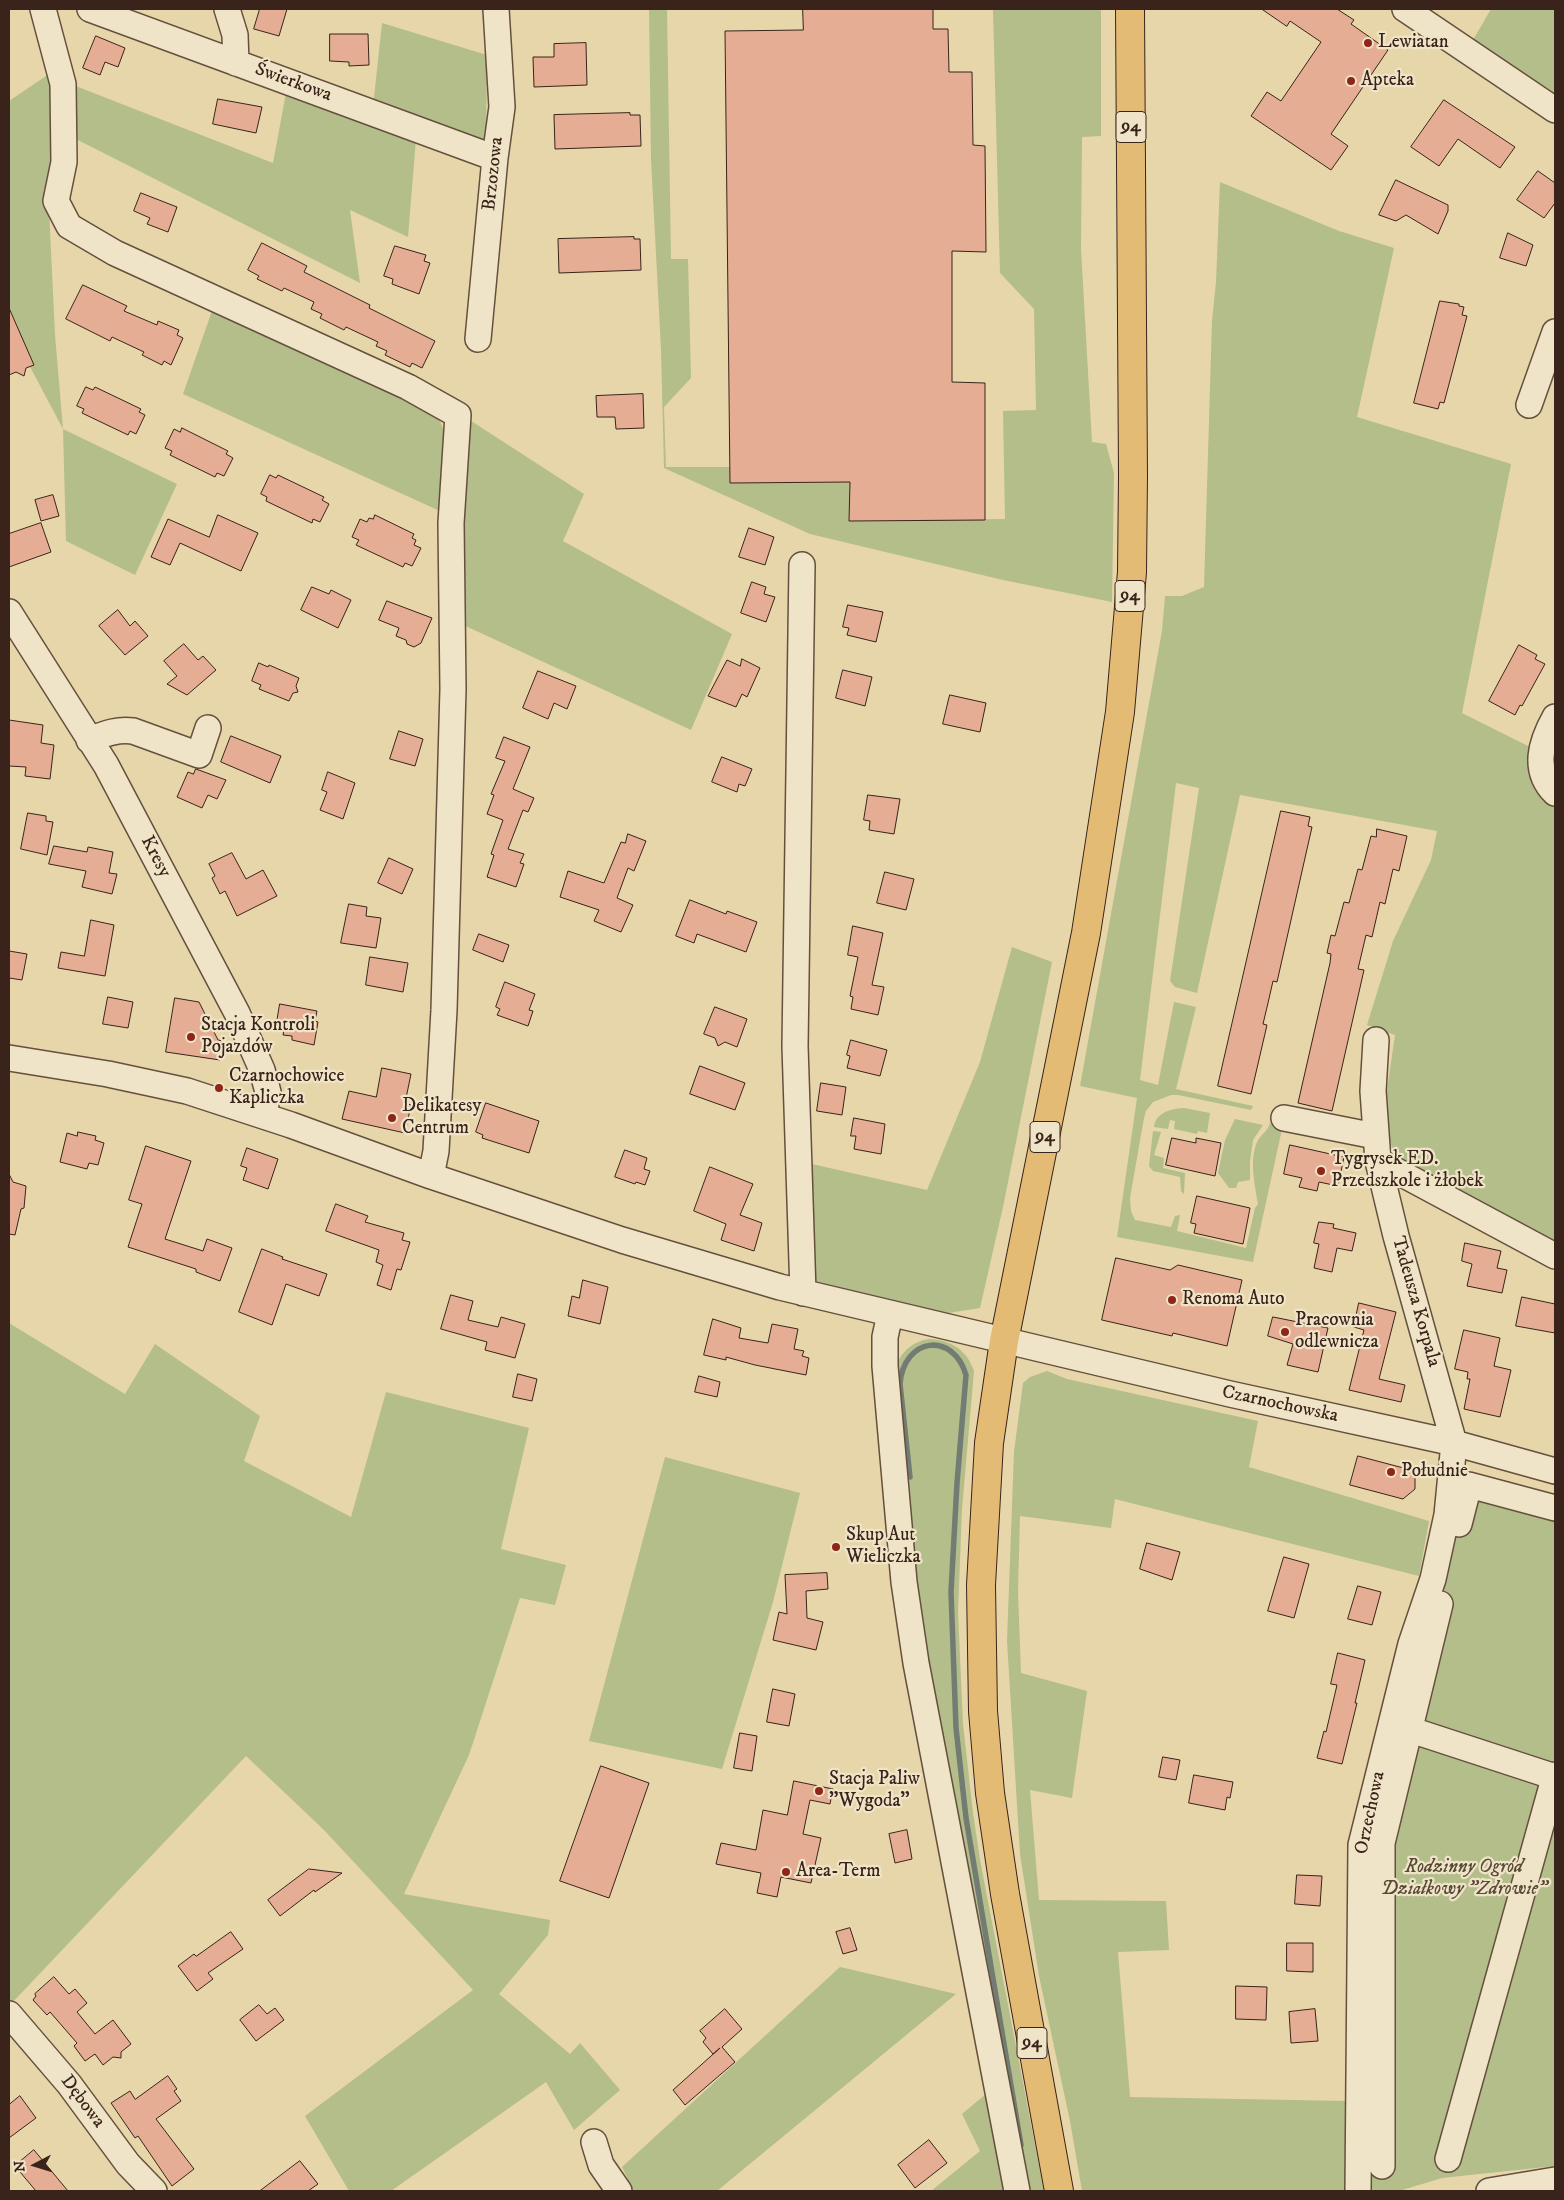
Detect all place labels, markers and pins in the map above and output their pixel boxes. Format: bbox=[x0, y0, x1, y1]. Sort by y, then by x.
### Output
place label: Lewiatan bbox=[1378, 32, 1449, 54]
marker: Lewiatan bbox=[1362, 37, 1374, 49]
place label: Apteka bbox=[1361, 70, 1414, 92]
marker: Apteka bbox=[1345, 75, 1357, 87]
place label: Stacja Kontroli Pojazdów bbox=[201, 1015, 315, 1059]
marker: Stacja Kontroli Pojazdów bbox=[185, 1031, 197, 1043]
place label: Czarnochowice Kapliczka bbox=[229, 1066, 344, 1110]
marker: Czarnochowice Kapliczka bbox=[213, 1082, 225, 1094]
place label: Delikatesy Centrum bbox=[402, 1096, 481, 1140]
marker: Delikatesy Centrum bbox=[386, 1112, 398, 1124]
place label: Tygrysek ED. Przedszkole i żłobek bbox=[1331, 1149, 1484, 1193]
marker: Tygrysek ED. Przedszkole i żłobek bbox=[1315, 1165, 1327, 1177]
place label: Renoma Auto bbox=[1182, 1289, 1285, 1311]
marker: Renoma Auto bbox=[1166, 1294, 1178, 1306]
place label: Pracownia odlewnicza bbox=[1295, 1310, 1379, 1354]
marker: Pracownia odlewnicza bbox=[1279, 1326, 1291, 1338]
place label: Południe bbox=[1401, 1461, 1468, 1483]
marker: Południe bbox=[1385, 1466, 1397, 1478]
place label: Skup Aut Wieliczka bbox=[846, 1525, 921, 1569]
marker: Skup Aut Wieliczka bbox=[830, 1541, 842, 1553]
place label: Stacja Paliw "Wygoda" bbox=[829, 1769, 920, 1813]
marker: Stacja Paliw "Wygoda" bbox=[813, 1785, 825, 1797]
place label: Area-Term bbox=[796, 1861, 880, 1883]
marker: Area-Term bbox=[780, 1866, 792, 1878]

